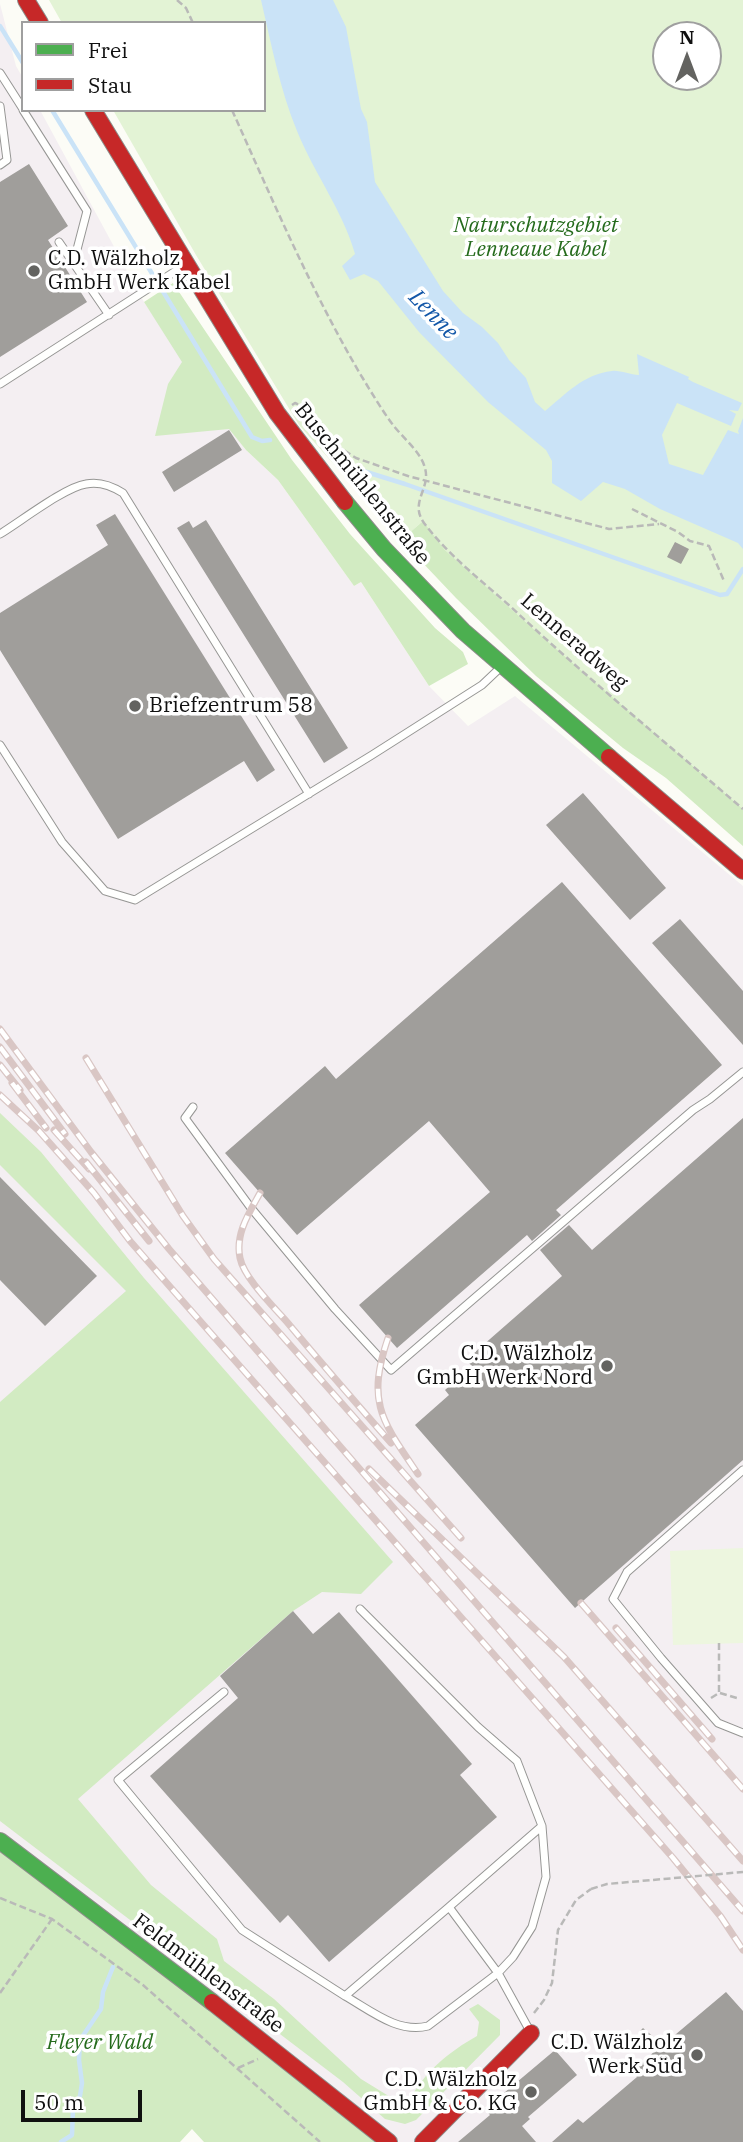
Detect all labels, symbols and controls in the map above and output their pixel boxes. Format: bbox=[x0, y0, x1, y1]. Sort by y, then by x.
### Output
legend bbox=[21, 21, 266, 112]
north arrow bbox=[652, 21, 722, 91]
text: N bbox=[679, 25, 695, 49]
text: Frei bbox=[88, 36, 128, 64]
text: Stau bbox=[88, 71, 132, 99]
park label: Naturschutzgebiet Lenneaue Kabel bbox=[454, 213, 618, 263]
place label: C.D. Wälzholz GmbH Werk Kabel bbox=[48, 246, 230, 296]
marker: C.D. Wälzholz GmbH Werk Kabel bbox=[26, 263, 42, 279]
water label: Lenne bbox=[403, 284, 463, 346]
street label: Buschmühlenstraße bbox=[289, 398, 435, 570]
street label: Lenneradweg bbox=[515, 588, 633, 696]
place label: Briefzentrum 58 bbox=[149, 693, 313, 719]
marker: Briefzentrum 58 bbox=[127, 698, 143, 714]
place label: C.D. Wälzholz GmbH Werk Nord bbox=[417, 1341, 593, 1391]
marker: C.D. Wälzholz GmbH Werk Nord bbox=[599, 1358, 615, 1374]
street label: Feldmühlenstraße bbox=[127, 1909, 289, 2039]
park label: Fleyer Wald bbox=[47, 2030, 153, 2056]
place label: C.D. Wälzholz Werk Süd bbox=[551, 2030, 683, 2080]
marker: C.D. Wälzholz Werk Süd bbox=[689, 2047, 705, 2063]
place label: C.D. Wälzholz GmbH & Co. KG bbox=[364, 2067, 517, 2117]
scale bar bbox=[24, 2076, 145, 2120]
marker: C.D. Wälzholz GmbH & Co. KG bbox=[523, 2084, 539, 2100]
text: 50 m bbox=[34, 2088, 84, 2116]

